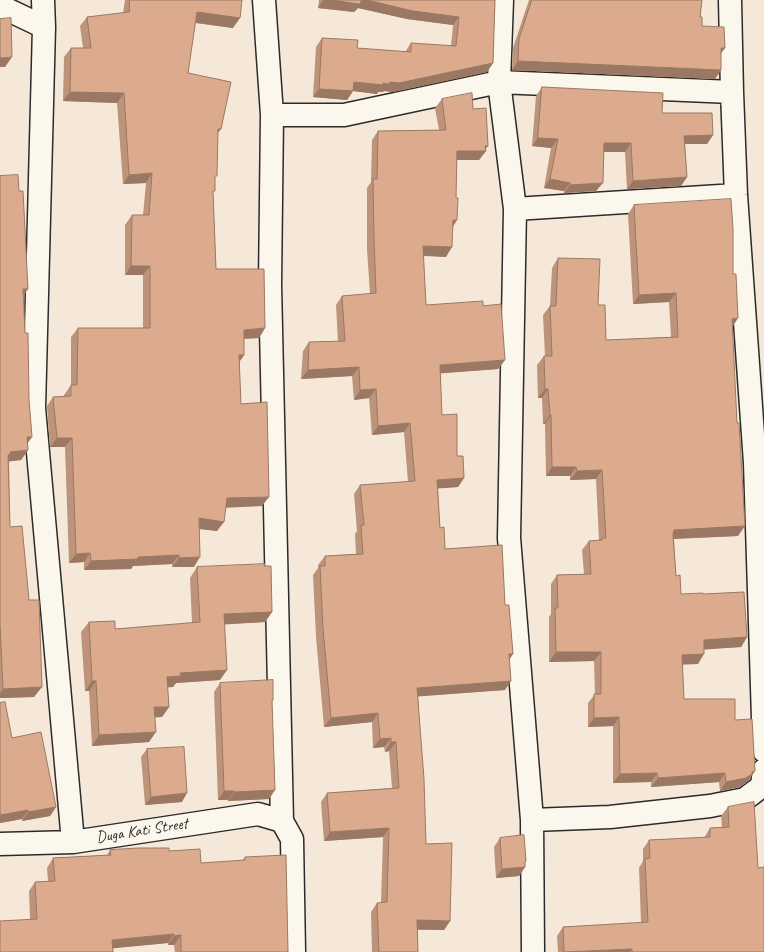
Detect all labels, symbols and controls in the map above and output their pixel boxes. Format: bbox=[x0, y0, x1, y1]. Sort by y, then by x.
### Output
street label: Duga Kati Street bbox=[95, 814, 189, 848]

